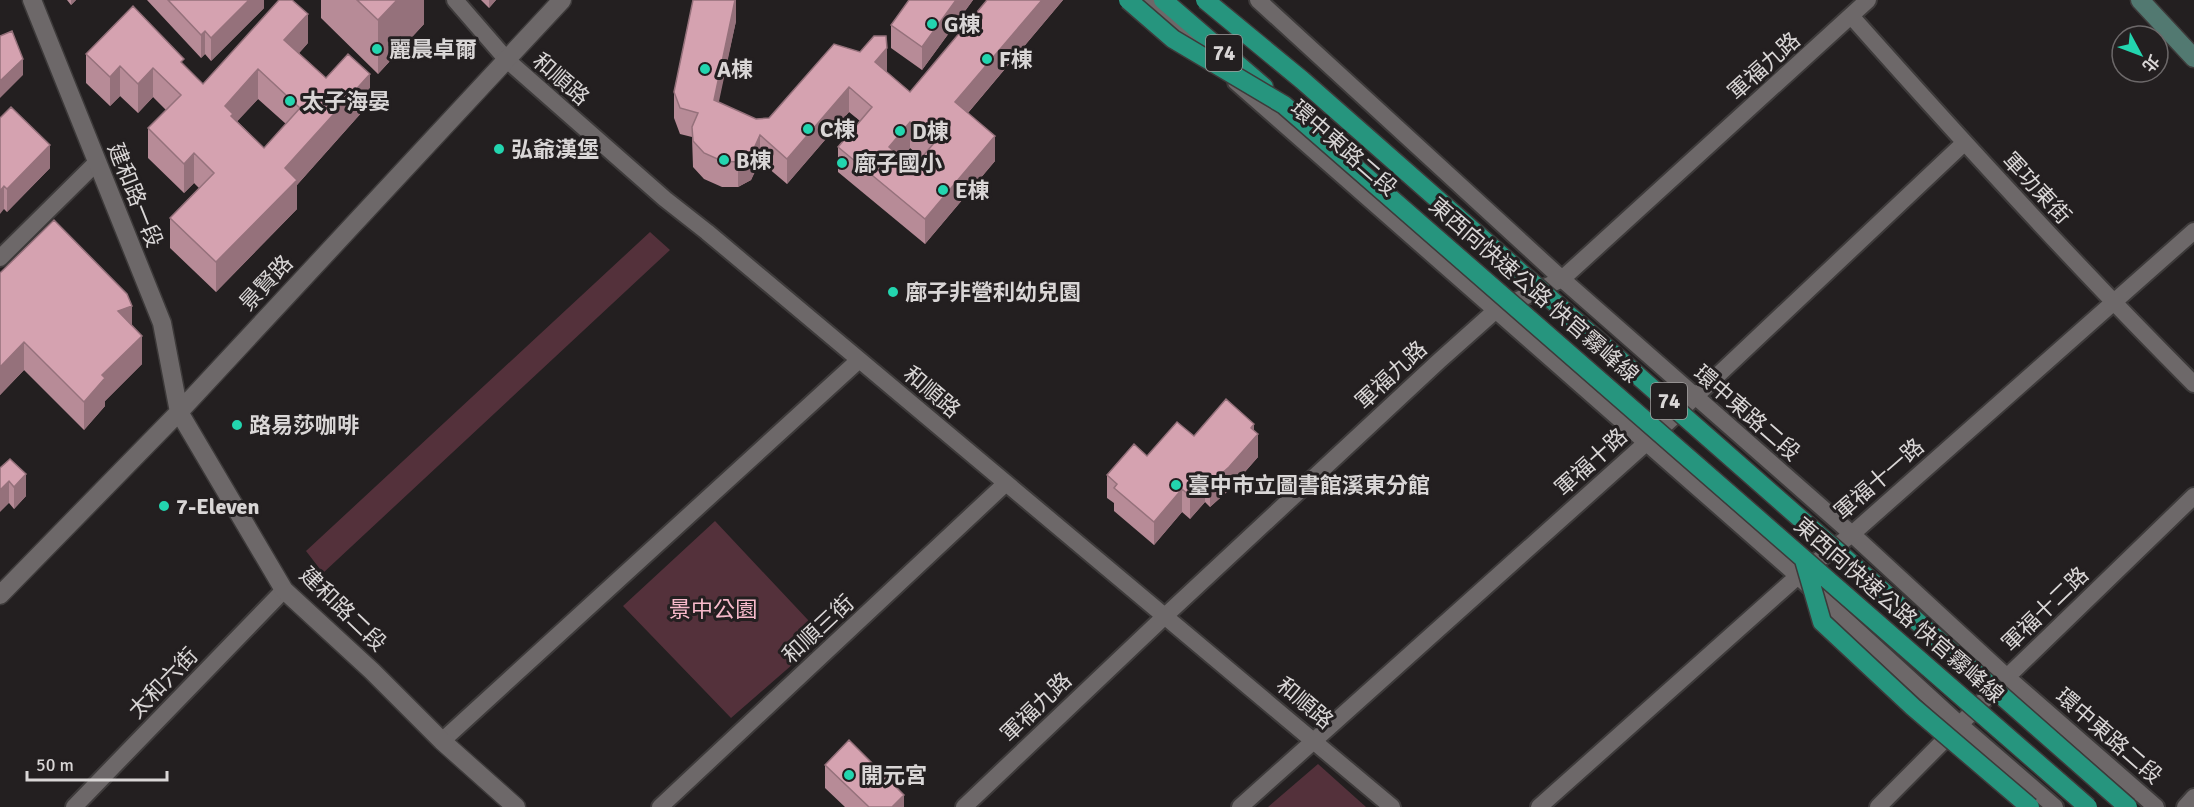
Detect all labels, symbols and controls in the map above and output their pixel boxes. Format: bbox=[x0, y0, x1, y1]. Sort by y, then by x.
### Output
place label: G棟 bbox=[944, 11, 980, 38]
marker: G棟 bbox=[925, 17, 939, 31]
north arrow bbox=[2110, 24, 2170, 84]
street label: 軍福九路 bbox=[1722, 27, 1806, 105]
road number: 74 bbox=[1206, 35, 1242, 71]
place label: 麗晨卓爾 bbox=[389, 36, 477, 63]
marker: 麗晨卓爾 bbox=[370, 42, 384, 56]
place label: F棟 bbox=[999, 46, 1033, 73]
street label: 和順路 bbox=[527, 47, 595, 111]
text: 北 bbox=[2138, 51, 2163, 76]
marker: F棟 bbox=[980, 52, 994, 66]
place label: A棟 bbox=[717, 56, 753, 83]
marker: A棟 bbox=[698, 62, 712, 76]
place label: 太子海晏 bbox=[302, 88, 390, 115]
marker: 太子海晏 bbox=[283, 94, 297, 108]
street label: 環中東路二段 bbox=[1285, 95, 1403, 201]
place label: C棟 bbox=[820, 116, 855, 143]
place label: D棟 bbox=[912, 118, 949, 145]
marker: C棟 bbox=[801, 122, 815, 136]
marker: D棟 bbox=[893, 124, 907, 138]
place label: 弘爺漢堡 bbox=[511, 136, 599, 163]
street label: 建和路一段 bbox=[102, 139, 168, 251]
marker: 弘爺漢堡 bbox=[492, 142, 506, 156]
place label: B棟 bbox=[736, 147, 772, 174]
street label: 軍功東街 bbox=[1997, 147, 2077, 229]
place label: 廍子國小 bbox=[854, 150, 942, 177]
marker: B棟 bbox=[717, 153, 731, 167]
marker: 廍子國小 bbox=[835, 156, 849, 170]
place label: E棟 bbox=[955, 177, 990, 204]
marker: E棟 bbox=[936, 183, 950, 197]
street label: 東西向快速公路 快官霧峰線 bbox=[1424, 192, 1644, 388]
street label: 景賢路 bbox=[234, 250, 298, 316]
place label: 廍子非營利幼兒園 bbox=[905, 279, 1081, 306]
marker: 廍子非營利幼兒園 bbox=[886, 285, 900, 299]
street label: 軍福九路 bbox=[1350, 335, 1432, 415]
street label: 和順路 bbox=[898, 360, 966, 424]
street label: 環中東路二段 bbox=[1688, 360, 1806, 466]
road number: 74 bbox=[1651, 383, 1687, 419]
place label: 路易莎咖啡 bbox=[249, 412, 359, 439]
marker: 路易莎咖啡 bbox=[230, 418, 244, 432]
street label: 軍福十路 bbox=[1549, 423, 1633, 501]
street label: 軍福十一路 bbox=[1829, 433, 1929, 525]
place label: 臺中市立圖書館溪東分館 bbox=[1188, 472, 1430, 499]
marker: 臺中市立圖書館溪東分館 bbox=[1169, 478, 1183, 492]
place label: 7-Eleven bbox=[176, 493, 259, 520]
marker: 7-Eleven bbox=[157, 499, 171, 513]
street label: 東西向快速公路 快官霧峰線 bbox=[1789, 512, 2009, 708]
street label: 建和路二段 bbox=[294, 561, 392, 657]
street label: 軍福十二路 bbox=[1996, 561, 2094, 657]
street label: 和順三街 bbox=[777, 589, 859, 669]
park label: 景中公園 bbox=[669, 596, 757, 623]
street label: 太和六街 bbox=[123, 642, 203, 724]
street label: 軍福九路 bbox=[995, 667, 1077, 747]
street label: 和順路 bbox=[1271, 671, 1339, 735]
street label: 環中東路二段 bbox=[2050, 683, 2168, 789]
scale bar bbox=[27, 744, 166, 782]
text: 50 m bbox=[36, 754, 74, 776]
place label: 開元宮 bbox=[861, 762, 927, 789]
marker: 開元宮 bbox=[842, 768, 856, 782]

